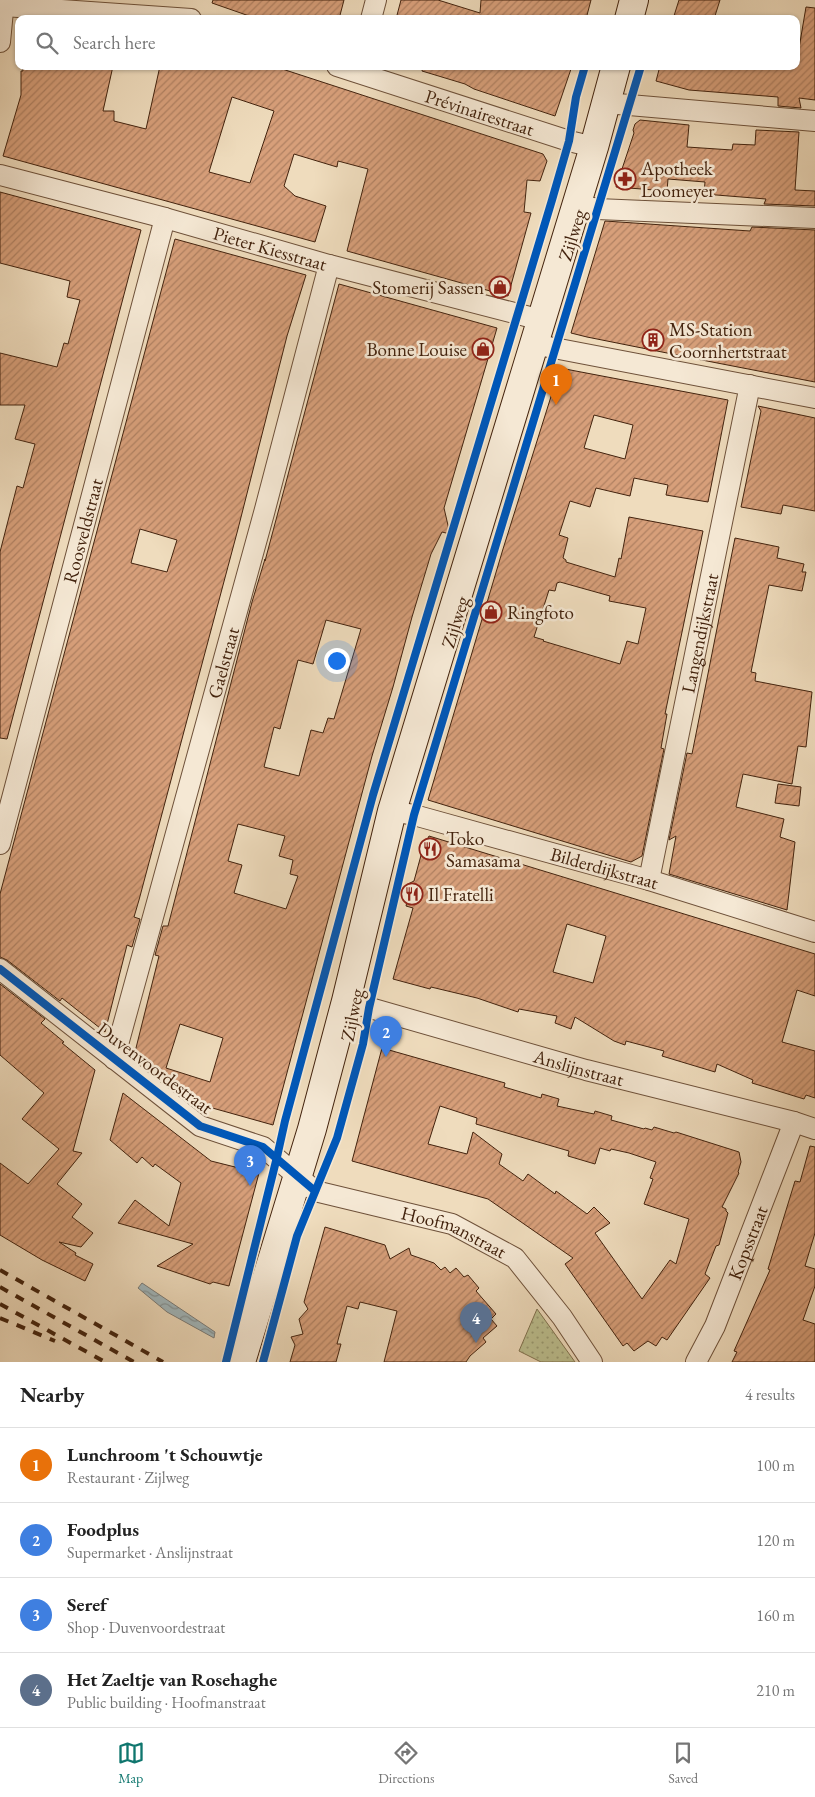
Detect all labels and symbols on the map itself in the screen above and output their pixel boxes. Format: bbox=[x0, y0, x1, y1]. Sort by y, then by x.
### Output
street label: Prévinairestraat bbox=[422, 83, 537, 141]
place label: Apotheek Loomeyer bbox=[640, 156, 715, 203]
pharmacy icon: Apotheek Loomeyer bbox=[613, 167, 637, 191]
street label: Zijlweg bbox=[552, 205, 592, 264]
street label: Pieter Kiesstraat bbox=[211, 220, 330, 276]
place label: Stomerij Sassen bbox=[372, 275, 484, 300]
shop icon: Stomerij Sassen bbox=[488, 275, 512, 299]
place label: MS-Station Coornhertstraat bbox=[669, 317, 787, 364]
building icon: MS-Station Coornhertstraat bbox=[641, 328, 665, 352]
place label: Bonne Louise bbox=[366, 337, 467, 362]
shop icon: Bonne Louise bbox=[471, 337, 495, 361]
pin: 1 bbox=[540, 364, 572, 405]
street label: Roosveldstraat bbox=[57, 475, 108, 586]
street label: Langendijkstraat bbox=[675, 571, 724, 695]
street label: Zijlweg bbox=[435, 592, 475, 651]
shop icon: Ringfoto bbox=[479, 600, 503, 624]
place label: Ringfoto bbox=[507, 600, 574, 625]
street label: Gaelstraat bbox=[201, 624, 245, 701]
your location bbox=[324, 648, 350, 674]
place label: Toko Samasama bbox=[446, 826, 521, 873]
restaurant icon: Toko Samasama bbox=[418, 837, 442, 861]
street label: Bilderdijkstraat bbox=[548, 841, 662, 895]
restaurant icon: Il Fratelli bbox=[400, 882, 424, 906]
place label: Il Fratelli bbox=[428, 882, 494, 907]
street label: Zijlweg bbox=[335, 986, 369, 1043]
street label: Duvenvoordestraat bbox=[92, 1016, 218, 1120]
pin: 2 bbox=[370, 1016, 402, 1057]
street label: Anslijnstraat bbox=[530, 1043, 626, 1091]
pin: 3 bbox=[234, 1145, 266, 1186]
street label: Hoofmanstraat bbox=[399, 1200, 511, 1264]
street label: Kopsstraat bbox=[722, 1202, 773, 1284]
pin: 4 bbox=[460, 1302, 492, 1343]

